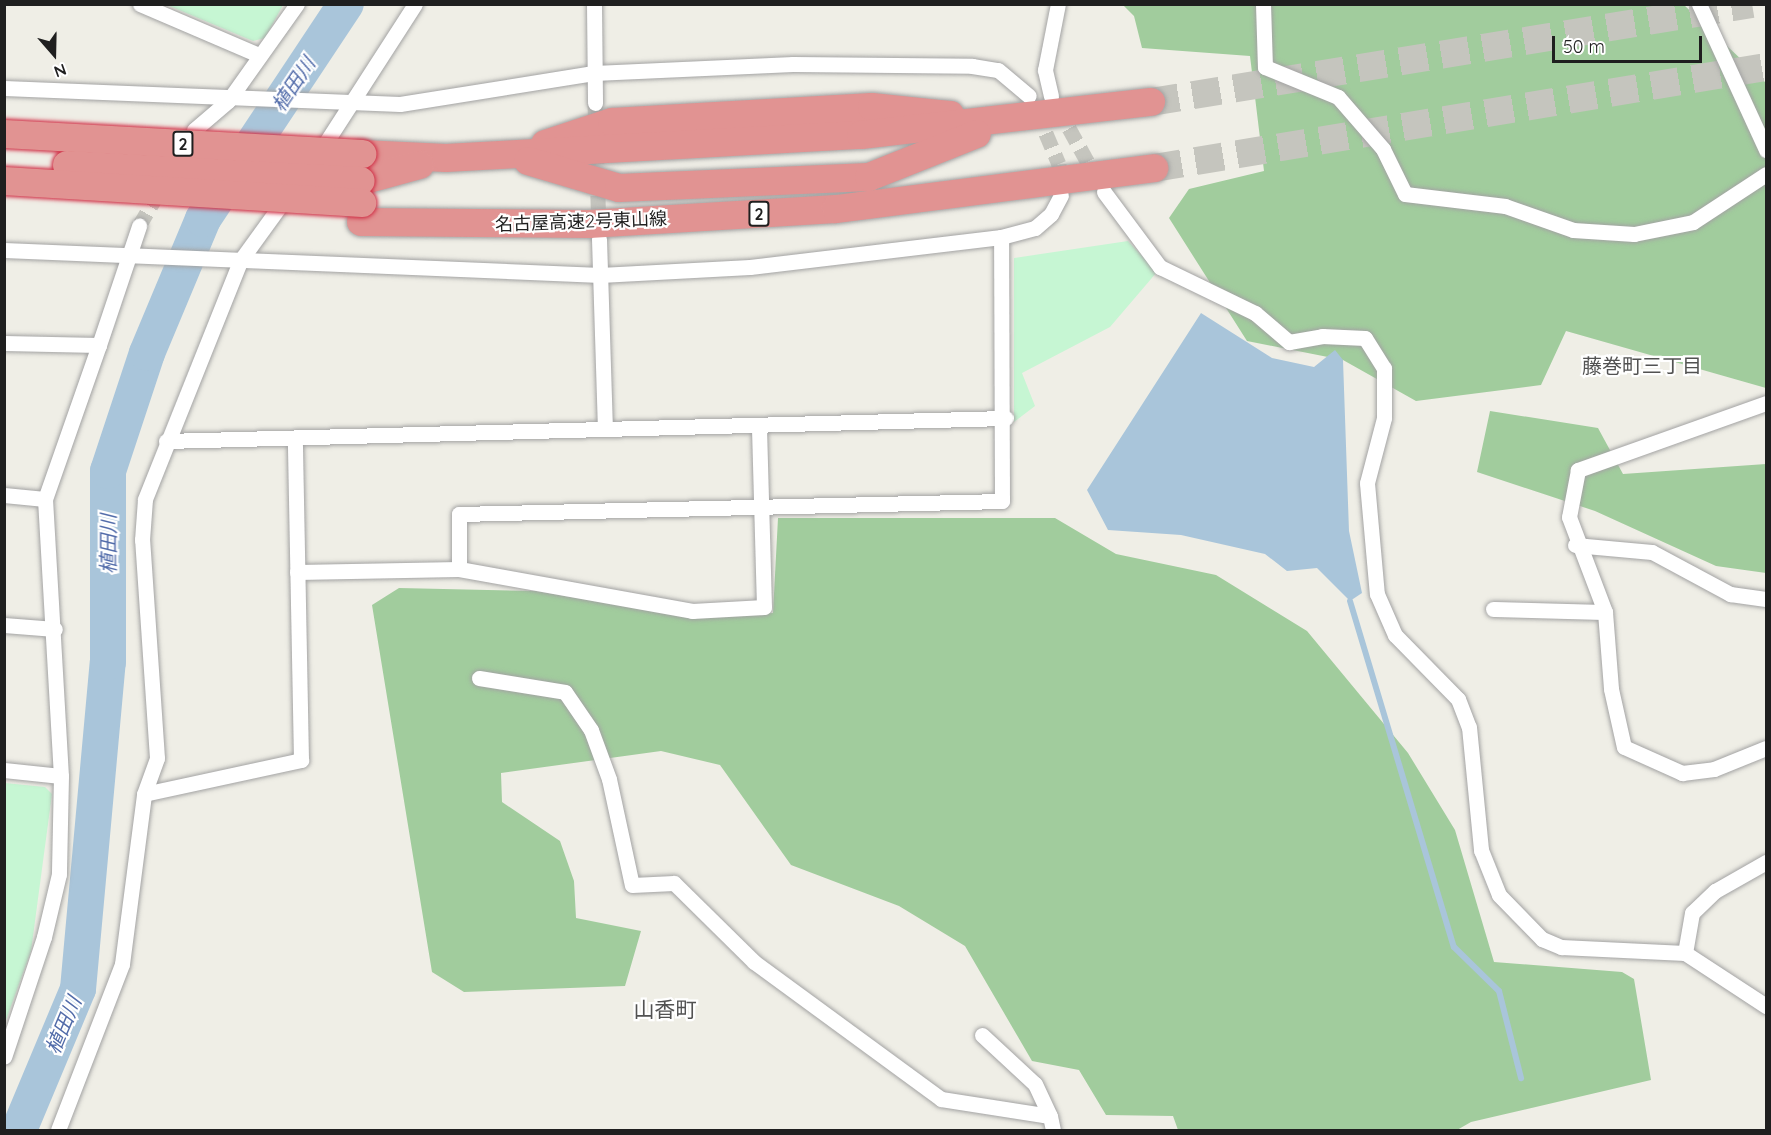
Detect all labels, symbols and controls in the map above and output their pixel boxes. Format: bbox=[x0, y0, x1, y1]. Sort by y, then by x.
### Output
north arrow bbox=[24, 24, 84, 84]
scale bar bbox=[1555, 24, 1705, 62]
text: 50 m bbox=[1563, 35, 1605, 58]
water label: 植田川 bbox=[266, 52, 320, 116]
text: N bbox=[51, 60, 69, 82]
road number: 2 bbox=[171, 131, 195, 157]
road number: 2 bbox=[747, 201, 771, 227]
street label: 名古屋高速2号東山線 bbox=[495, 208, 667, 236]
district label: 藤巻町三丁目 bbox=[1582, 353, 1702, 377]
water label: 植田川 bbox=[96, 514, 120, 574]
water label: 植田川 bbox=[40, 993, 86, 1057]
district label: 山香町 bbox=[634, 996, 696, 1022]

